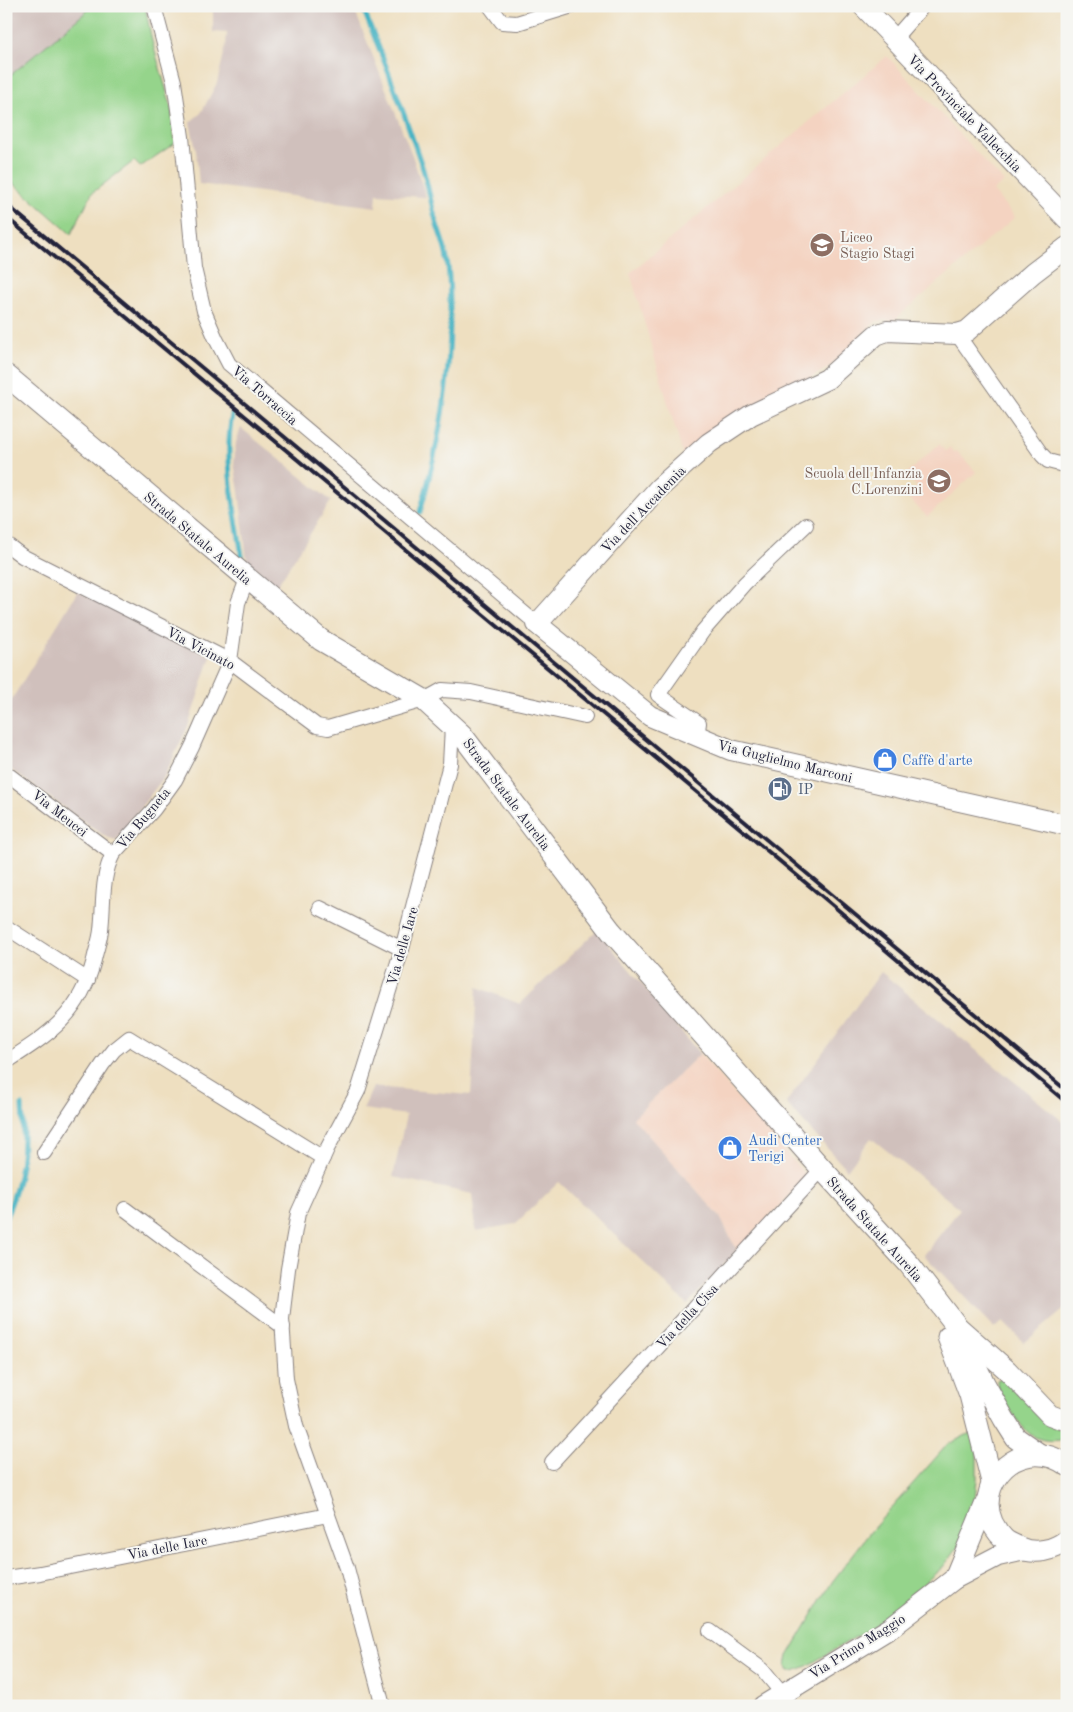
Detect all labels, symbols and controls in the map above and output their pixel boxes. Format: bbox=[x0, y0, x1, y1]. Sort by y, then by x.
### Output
street label: Via Provinciale Vallecchia bbox=[905, 52, 1024, 175]
place label: Liceo Stagio Stagi bbox=[840, 231, 915, 261]
school or university icon: Liceo Stagio Stagi bbox=[809, 232, 835, 258]
street label: Via Torraccia bbox=[229, 364, 300, 428]
street label: Via dell'Accademia bbox=[599, 463, 689, 556]
place label: Scuola dell'Infanzia C.Lorenzini bbox=[804, 467, 922, 497]
school or university icon: Scuola dell'Infanzia C.Lorenzini bbox=[926, 468, 952, 494]
street label: Strada Statale Aurelia bbox=[141, 490, 254, 588]
street label: Via Vicinato bbox=[164, 625, 237, 673]
street label: Strada Statale Aurelia bbox=[460, 736, 553, 853]
street label: Via Guglielmo Marconi bbox=[716, 738, 854, 786]
shop icon: Caffè d'arte bbox=[872, 747, 898, 773]
place label: Caffè d'arte bbox=[902, 754, 973, 768]
fuel station icon: IP bbox=[767, 776, 793, 802]
place label: IP bbox=[798, 783, 813, 797]
street label: Via Bugneta bbox=[114, 785, 173, 852]
street label: Via Meucci bbox=[29, 788, 90, 840]
street label: Via delle Iare bbox=[385, 905, 421, 987]
place label: Audi Center Terigi bbox=[748, 1134, 822, 1164]
shop icon: Audi Center Terigi bbox=[717, 1135, 743, 1161]
street label: Strada Statale Aurelia bbox=[824, 1175, 925, 1285]
street label: Via della Cisa bbox=[654, 1281, 721, 1352]
street label: Via delle Iare bbox=[126, 1533, 208, 1563]
street label: Via Primo Maggio bbox=[807, 1612, 908, 1682]

